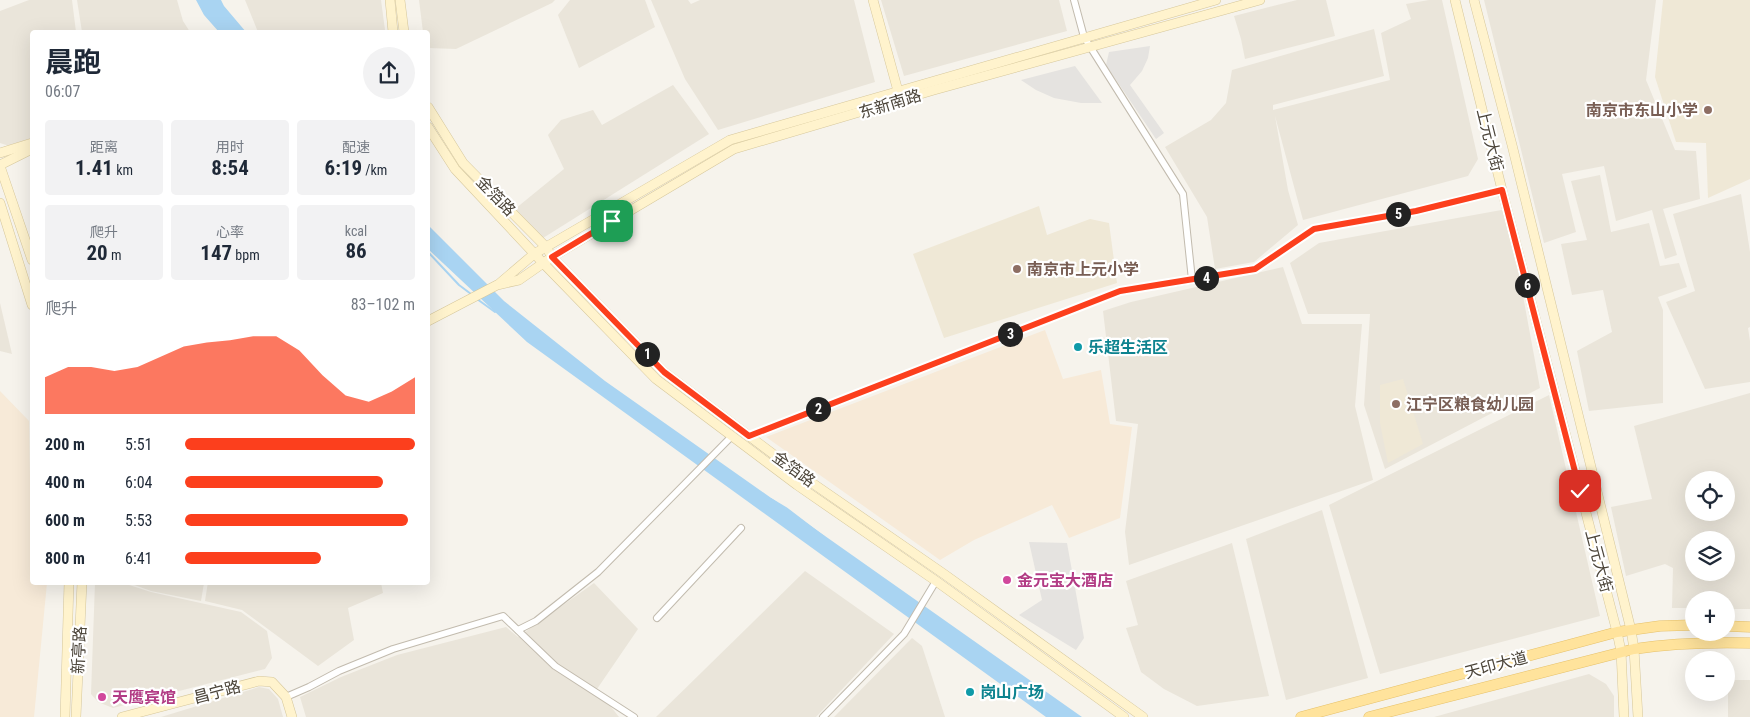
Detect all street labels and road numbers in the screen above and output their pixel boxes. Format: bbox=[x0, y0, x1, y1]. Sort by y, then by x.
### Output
street label: 东新南路 bbox=[857, 86, 923, 122]
street label: 上元大街 bbox=[1473, 107, 1507, 173]
street label: 金箔路 bbox=[472, 172, 520, 220]
street label: 金箔路 bbox=[769, 447, 819, 491]
street label: 上元大街 bbox=[1582, 528, 1616, 594]
street label: 新亭路 bbox=[68, 626, 90, 674]
street label: 天印大道 bbox=[1463, 648, 1529, 682]
street label: 昌宁路 bbox=[191, 677, 243, 707]

